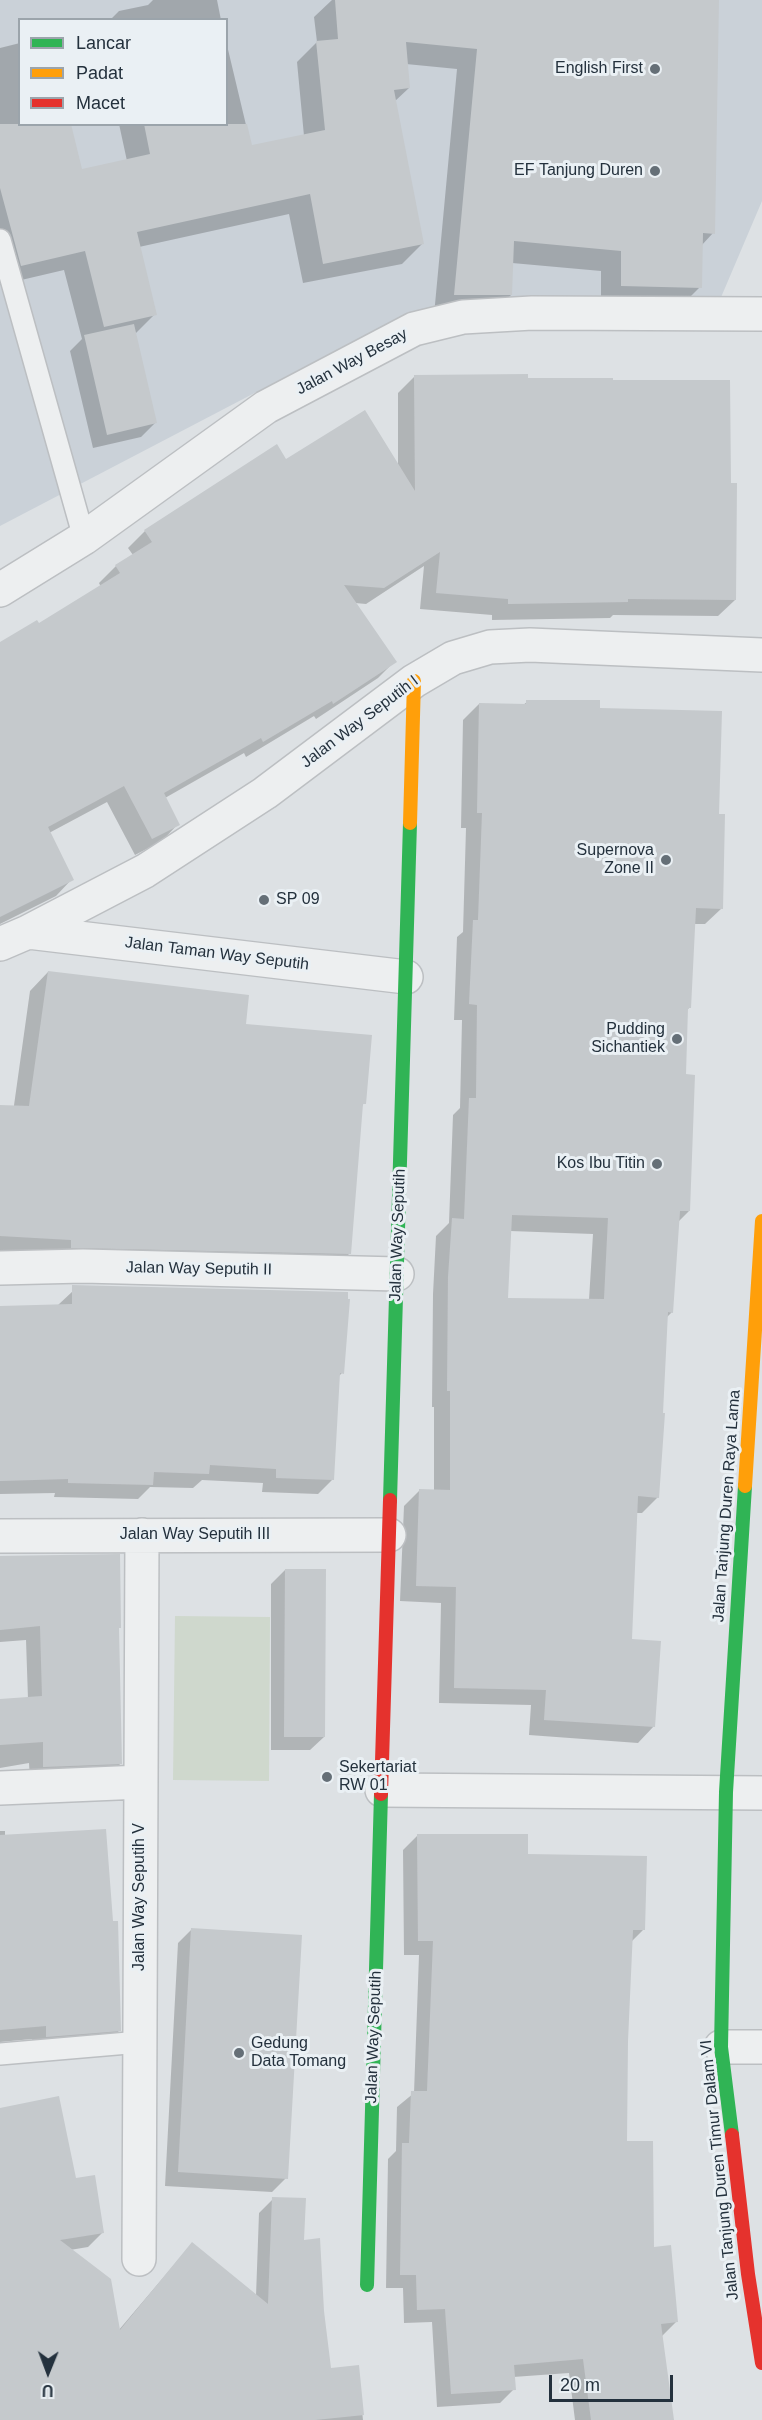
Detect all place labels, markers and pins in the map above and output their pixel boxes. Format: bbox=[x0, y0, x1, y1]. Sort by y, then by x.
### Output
place label: English First bbox=[555, 59, 643, 79]
marker: English First bbox=[648, 62, 662, 76]
place label: EF Tanjung Duren bbox=[514, 161, 643, 181]
marker: EF Tanjung Duren bbox=[648, 164, 662, 178]
place label: Supernova Zone II bbox=[577, 841, 654, 879]
marker: Supernova Zone II bbox=[659, 853, 673, 867]
place label: SP 09 bbox=[276, 890, 320, 910]
marker: SP 09 bbox=[257, 893, 271, 907]
place label: Pudding Sichantiek bbox=[591, 1020, 665, 1058]
marker: Pudding Sichantiek bbox=[670, 1032, 684, 1046]
place label: Kos Ibu Titin bbox=[557, 1154, 645, 1174]
marker: Kos Ibu Titin bbox=[650, 1157, 664, 1171]
place label: Sekertariat RW 01 bbox=[339, 1758, 416, 1796]
marker: Sekertariat RW 01 bbox=[320, 1770, 334, 1784]
place label: Gedung Data Tomang bbox=[251, 2034, 346, 2072]
marker: Gedung Data Tomang bbox=[232, 2046, 246, 2060]

